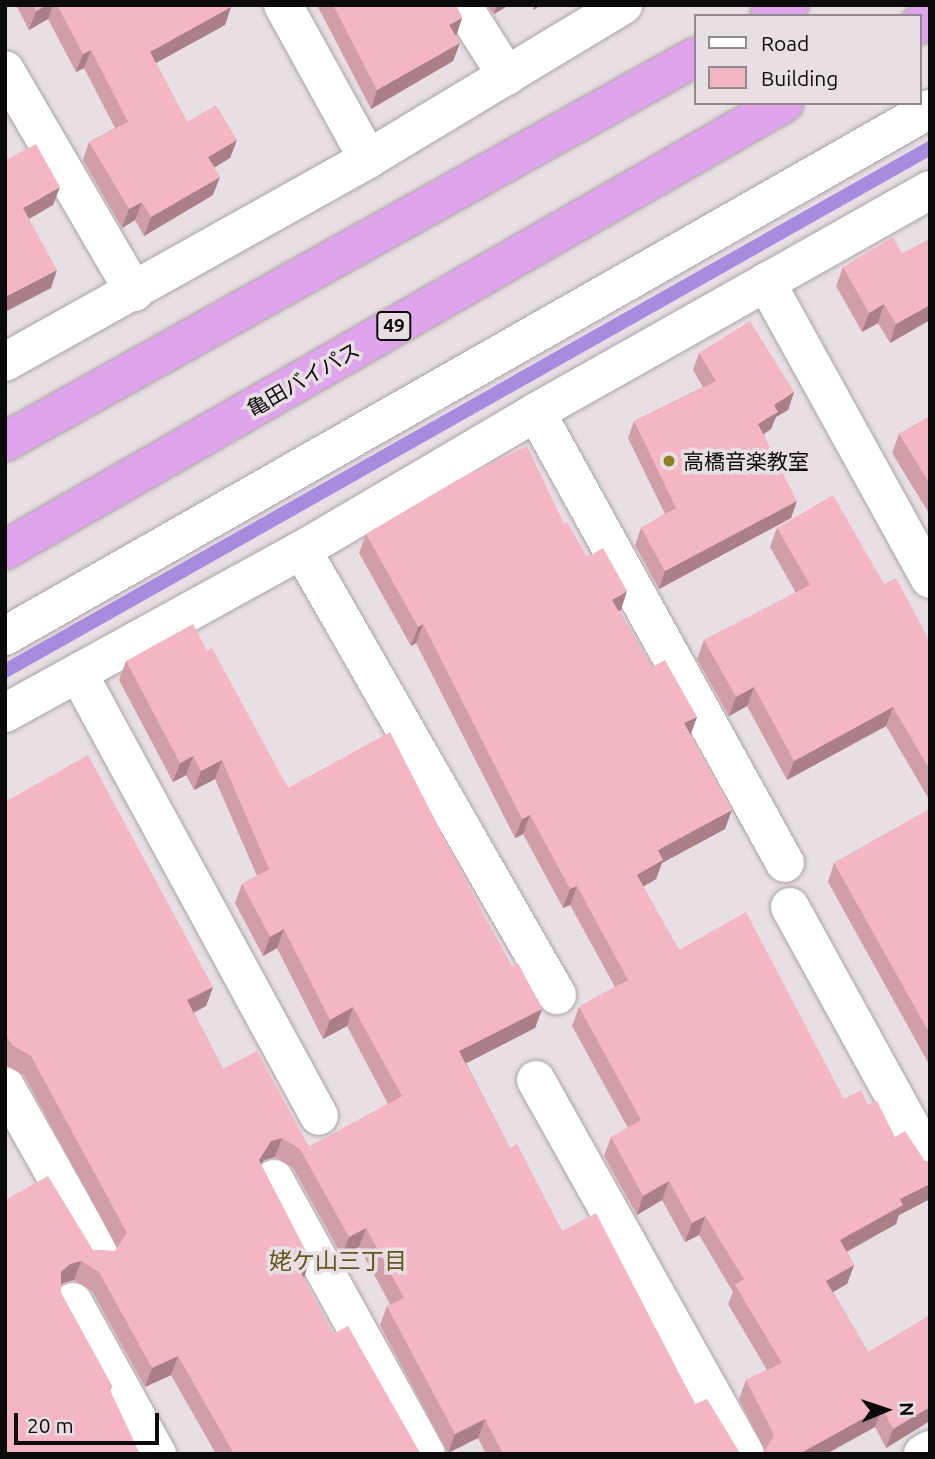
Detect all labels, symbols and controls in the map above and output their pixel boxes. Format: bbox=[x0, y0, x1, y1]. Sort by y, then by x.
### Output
legend bbox=[694, 14, 921, 105]
text: Road bbox=[761, 31, 809, 55]
text: Building bbox=[761, 66, 838, 90]
road number: 49 bbox=[375, 310, 413, 342]
street label: 亀田バイパス bbox=[242, 337, 364, 421]
place label: 高橋音楽教室 bbox=[683, 448, 809, 474]
marker: 高橋音楽教室 bbox=[661, 453, 677, 469]
district label: 姥ケ山三丁目 bbox=[269, 1247, 407, 1275]
north arrow bbox=[851, 1375, 921, 1445]
scale bar bbox=[18, 1400, 163, 1444]
text: N bbox=[896, 1402, 918, 1417]
text: 20 m bbox=[27, 1413, 74, 1437]

